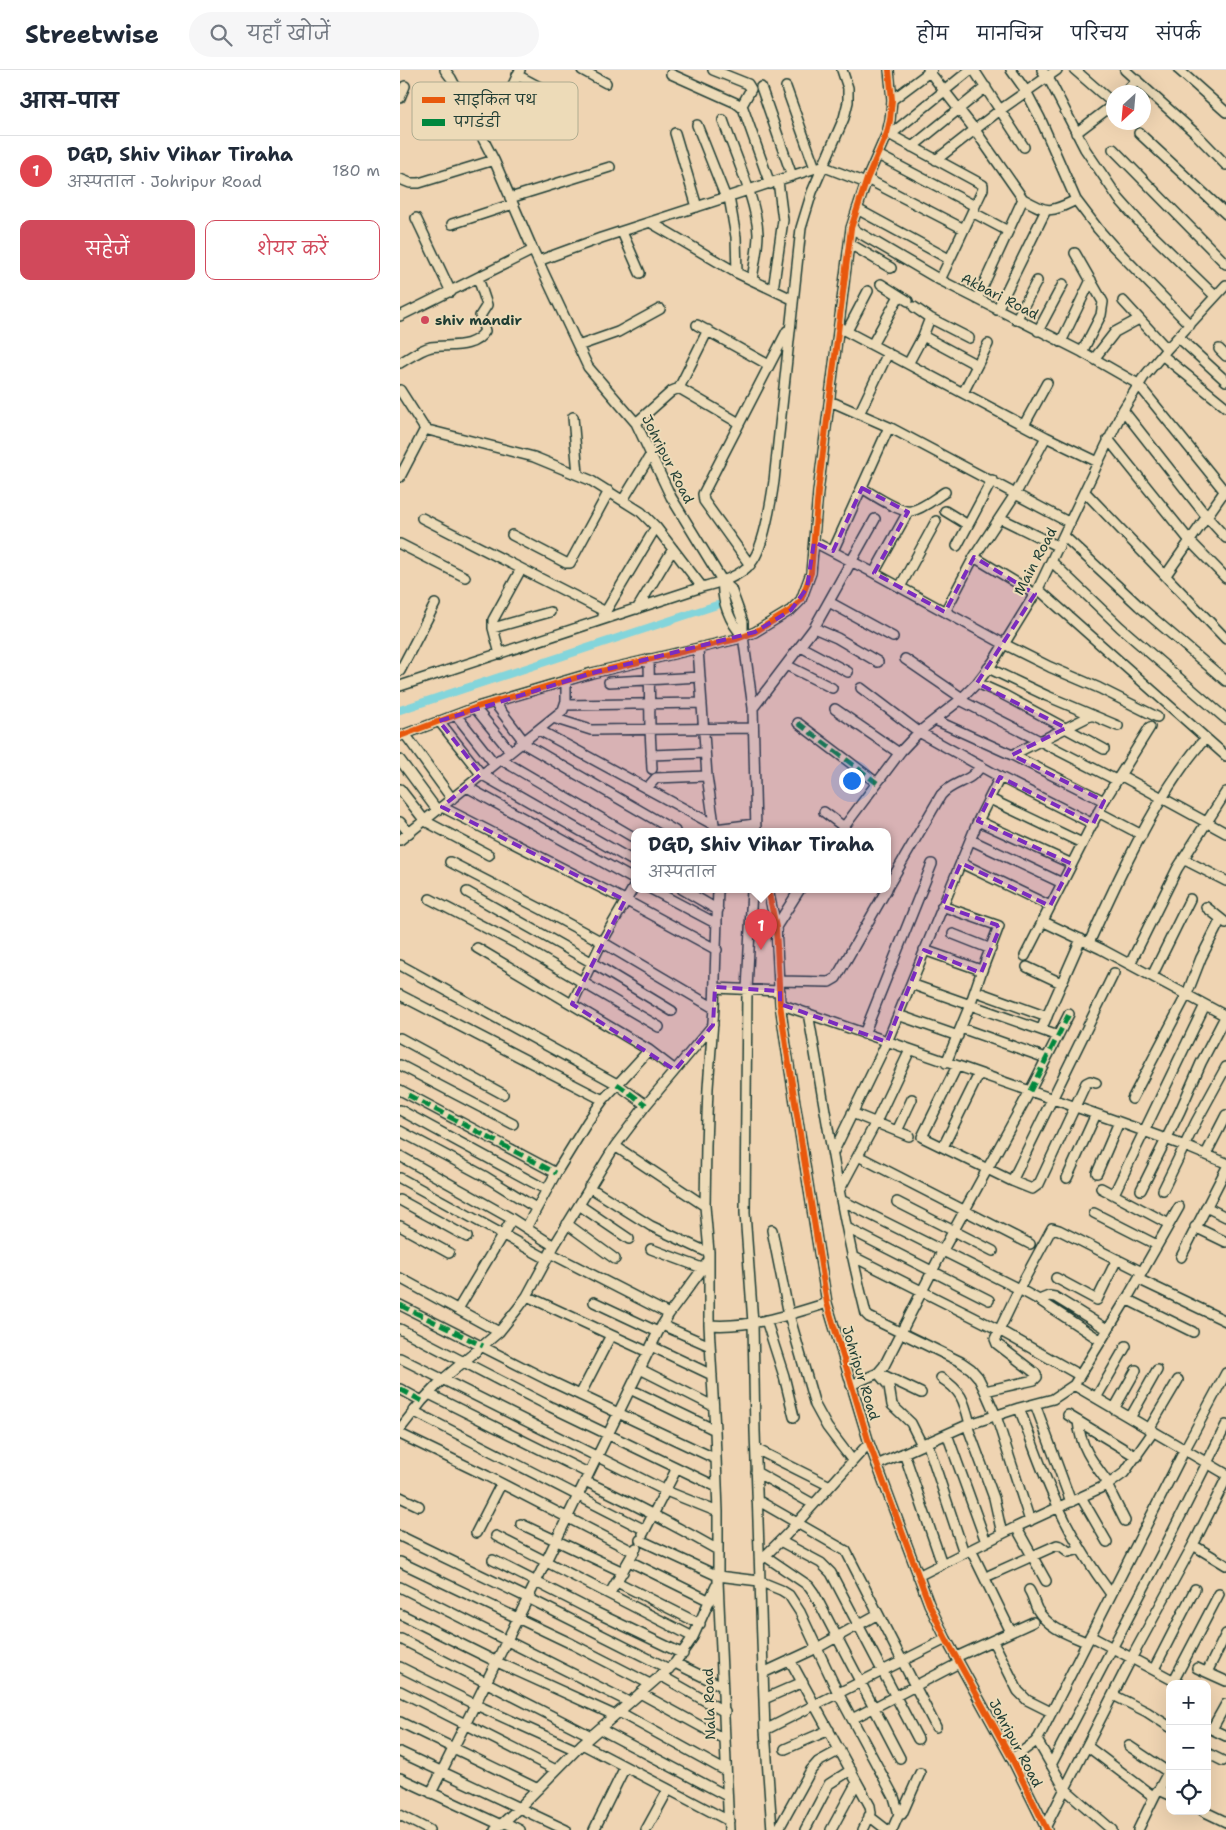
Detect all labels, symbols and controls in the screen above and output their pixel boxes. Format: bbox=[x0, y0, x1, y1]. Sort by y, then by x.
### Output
search box bbox=[189, 12, 539, 57]
text: Streetwise bbox=[25, 19, 159, 51]
icon: search bbox=[207, 21, 235, 49]
text: यहाँ खोजें bbox=[247, 21, 330, 46]
text: होम bbox=[917, 22, 949, 46]
text: मानचित्र bbox=[977, 22, 1043, 46]
text: परिचय bbox=[1071, 22, 1128, 46]
text: संपर्क bbox=[1156, 22, 1201, 46]
legend bbox=[412, 82, 578, 140]
north arrow bbox=[1106, 85, 1151, 130]
text: आस-पास bbox=[20, 87, 118, 115]
text: साइकिल पथ bbox=[453, 89, 537, 109]
text: पगडंडी bbox=[453, 111, 501, 131]
text: DGD, Shiv Vihar Tiraha bbox=[67, 142, 293, 167]
text: 1 bbox=[32, 160, 40, 181]
text: 180 m bbox=[332, 160, 380, 181]
text: अस्पताल · Johripur Road bbox=[67, 171, 262, 192]
button: सहेजें bbox=[20, 220, 195, 280]
button: शेयर करें bbox=[205, 220, 380, 280]
street label: Akbari Road bbox=[958, 269, 1042, 323]
place label: shiv mandir bbox=[435, 311, 523, 329]
marker: shiv mandir bbox=[419, 314, 431, 326]
street label: Johripur Road bbox=[638, 411, 698, 507]
street label: Main Road bbox=[1010, 524, 1060, 598]
your location bbox=[839, 768, 865, 794]
popup bbox=[631, 828, 891, 893]
text: DGD, Shiv Vihar Tiraha bbox=[648, 832, 874, 857]
text: अस्पताल bbox=[648, 861, 716, 882]
pin: 1 bbox=[745, 909, 777, 950]
street label: Johripur Road bbox=[838, 1324, 884, 1422]
street label: Nala Road bbox=[699, 1668, 719, 1740]
map controls bbox=[1166, 1680, 1211, 1815]
button: + bbox=[1166, 1680, 1211, 1725]
street label: Johripur Road bbox=[985, 1696, 1047, 1790]
button: − bbox=[1166, 1725, 1211, 1770]
button: locate bbox=[1166, 1770, 1211, 1815]

